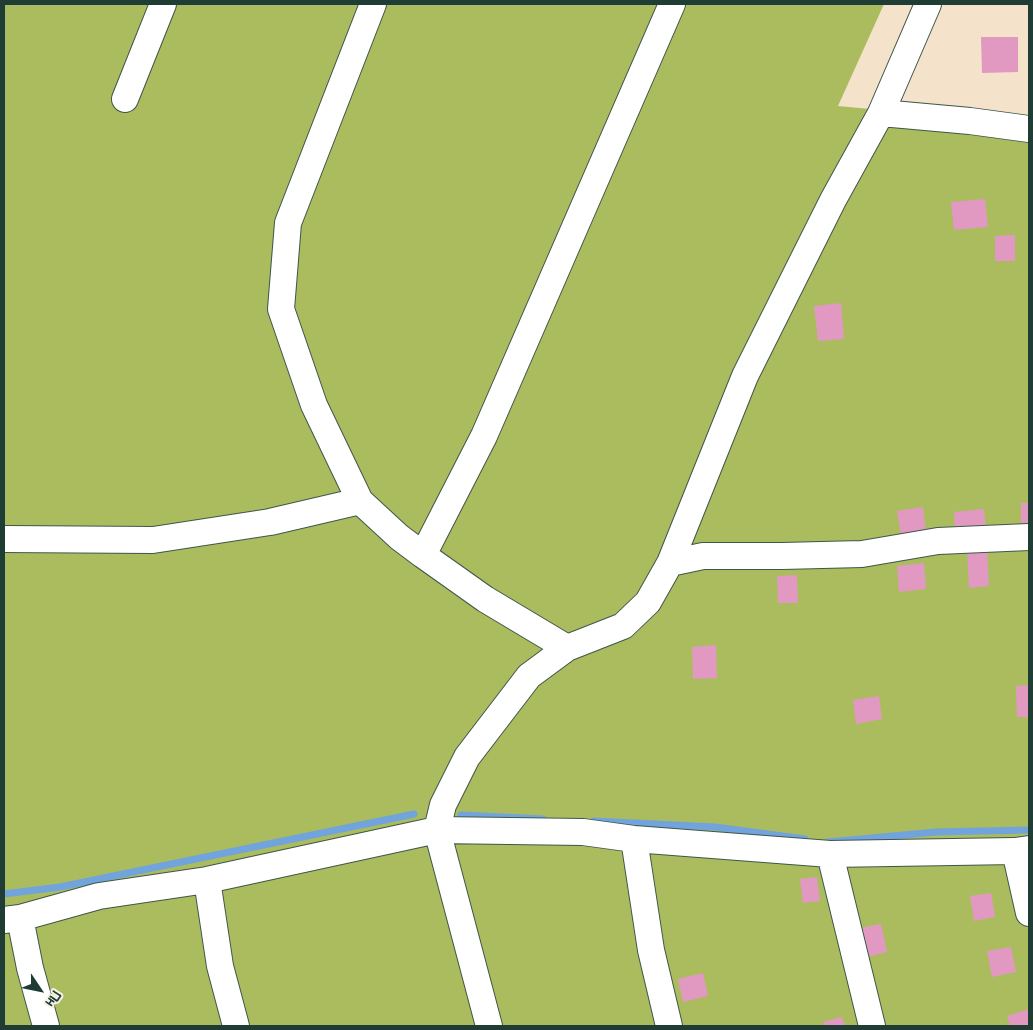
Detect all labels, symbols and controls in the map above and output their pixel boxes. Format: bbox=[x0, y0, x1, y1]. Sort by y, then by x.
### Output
north arrow bbox=[15, 965, 65, 1015]
text: Пн bbox=[42, 988, 64, 1010]

